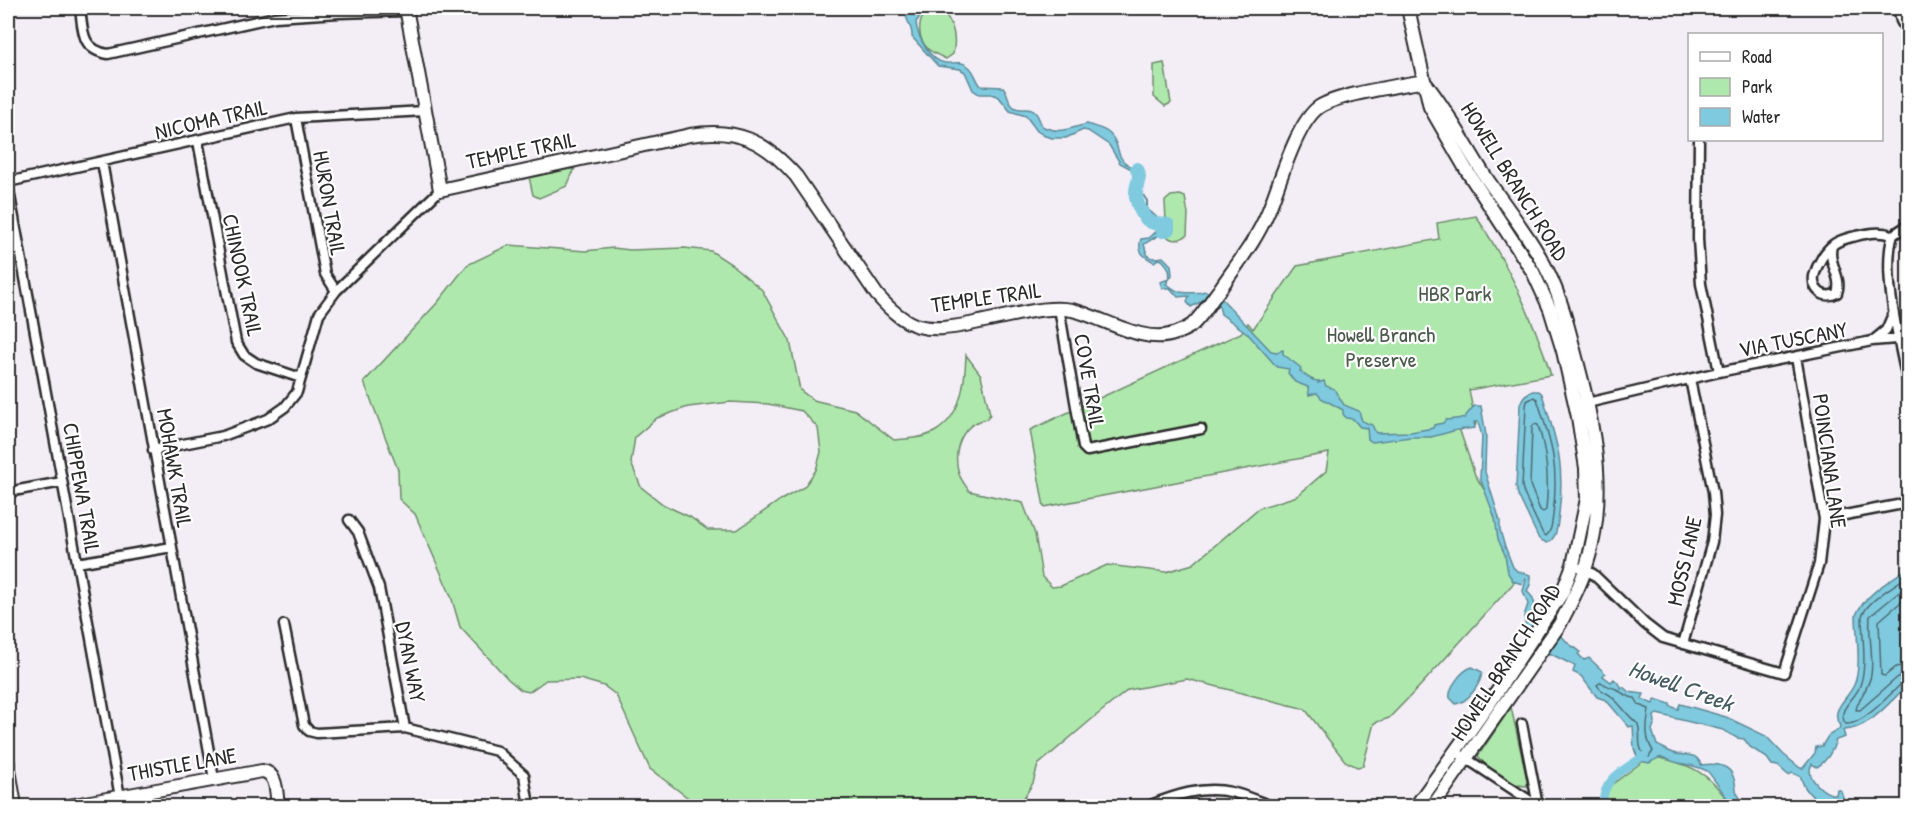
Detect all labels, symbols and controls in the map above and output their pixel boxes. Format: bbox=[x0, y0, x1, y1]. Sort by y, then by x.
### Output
legend bbox=[1688, 33, 1883, 141]
text: Road bbox=[1742, 44, 1772, 69]
text: Park bbox=[1742, 74, 1773, 99]
street label: NICOMA TRAIL bbox=[152, 92, 270, 146]
street label: HOWELL BRANCH ROAD bbox=[1454, 96, 1576, 266]
text: Water bbox=[1742, 104, 1780, 129]
street label: TEMPLE TRAIL bbox=[464, 124, 578, 176]
street label: HURON TRAIL bbox=[306, 148, 354, 258]
street label: CHINOOK TRAIL bbox=[215, 211, 271, 339]
street label: TEMPLE TRAIL bbox=[929, 274, 1043, 320]
park label: HBR Park bbox=[1418, 278, 1492, 308]
street label: VIA TUSCANY bbox=[1736, 314, 1850, 364]
park label: Howell Branch Preserve bbox=[1327, 319, 1435, 374]
street label: COVE TRAIL bbox=[1067, 331, 1113, 431]
street label: POINCIANA LANE bbox=[1806, 392, 1854, 530]
street label: MOHAWK TRAIL bbox=[150, 406, 200, 530]
street label: CHIPPEWA TRAIL bbox=[56, 420, 108, 556]
street label: MOSS LANE bbox=[1659, 513, 1709, 609]
street label: HOWELL BRANCH ROAD bbox=[1443, 577, 1567, 746]
street label: DYAN WAY bbox=[388, 619, 434, 705]
water label: Howell Creek bbox=[1625, 651, 1740, 719]
street label: THISTLE LANE bbox=[125, 740, 239, 788]

